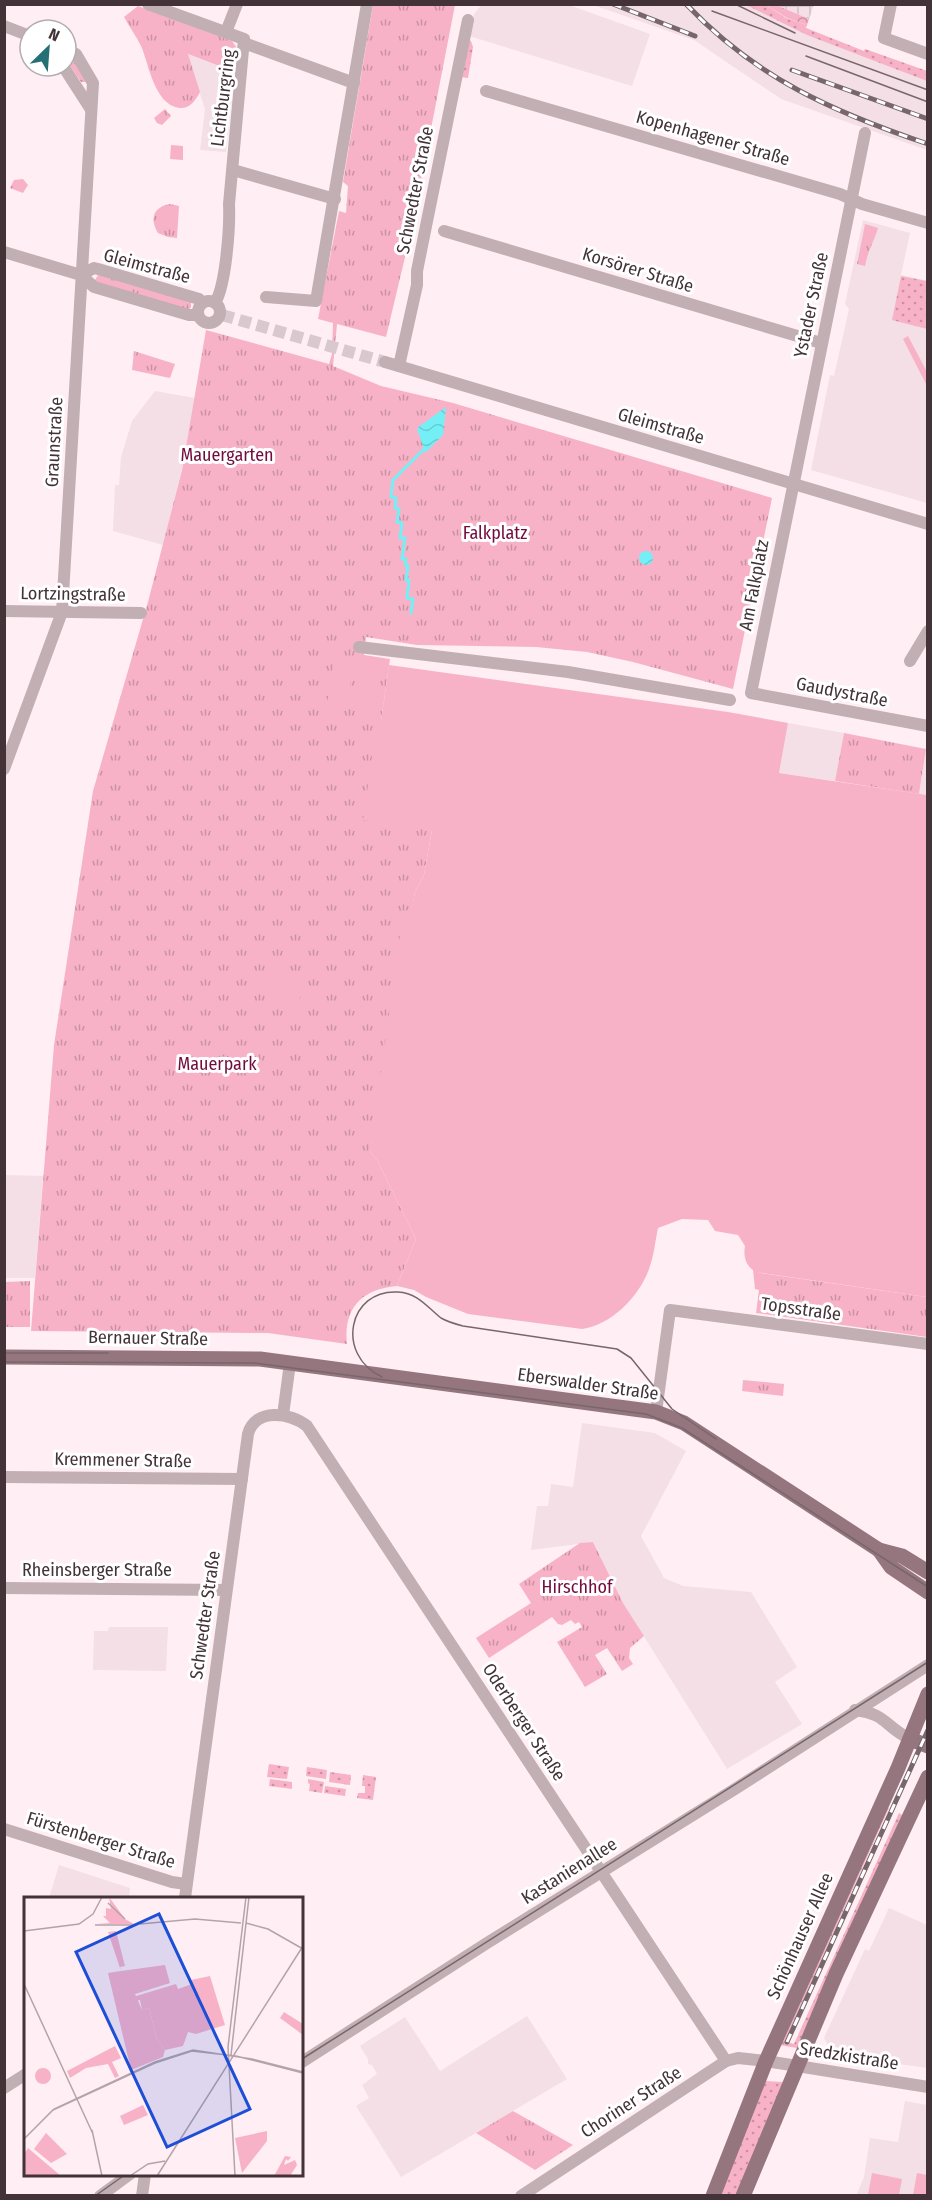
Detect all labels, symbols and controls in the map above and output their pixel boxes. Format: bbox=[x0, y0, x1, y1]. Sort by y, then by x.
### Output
north arrow bbox=[18, 18, 78, 78]
text: N bbox=[46, 24, 62, 45]
street label: Lichtburgring bbox=[206, 48, 240, 148]
street label: Kopenhagener Straße bbox=[634, 106, 792, 170]
street label: Schwedter Straße bbox=[392, 124, 438, 256]
street label: Korsörer Straße bbox=[580, 243, 696, 297]
street label: Gleimstraße bbox=[101, 244, 193, 288]
street label: Ystader Straße bbox=[789, 250, 833, 360]
street label: Graunstraße bbox=[41, 396, 67, 488]
street label: Gleimstraße bbox=[615, 403, 707, 449]
park label: Mauergarten bbox=[180, 444, 274, 466]
park label: Falkplatz bbox=[463, 522, 527, 544]
street label: Am Falkplatz bbox=[734, 538, 774, 632]
street label: Lortzingstraße bbox=[20, 582, 126, 606]
street label: Gaudystraße bbox=[794, 672, 890, 712]
park label: Mauerpark bbox=[177, 1053, 257, 1075]
street label: Topsstraße bbox=[760, 1293, 843, 1326]
street label: Bernauer Straße bbox=[88, 1326, 208, 1350]
street label: Eberswalder Straße bbox=[516, 1363, 660, 1405]
street label: Kremmener Straße bbox=[54, 1448, 192, 1472]
street label: Schwedter Straße bbox=[185, 1549, 225, 1681]
street label: Rheinsberger Straße bbox=[22, 1559, 172, 1581]
park label: Hirschhof bbox=[542, 1576, 614, 1598]
street label: Oderberger Straße bbox=[478, 1659, 570, 1785]
street label: Fürstenberger Straße bbox=[24, 1807, 178, 1873]
street label: Kastanienallee bbox=[517, 1833, 621, 1909]
street label: Schönhauser Allee bbox=[762, 1869, 838, 2003]
inset map bbox=[24, 1897, 303, 2176]
street label: Sredzkistraße bbox=[798, 2037, 900, 2075]
street label: Choriner Straße bbox=[577, 2061, 686, 2143]

